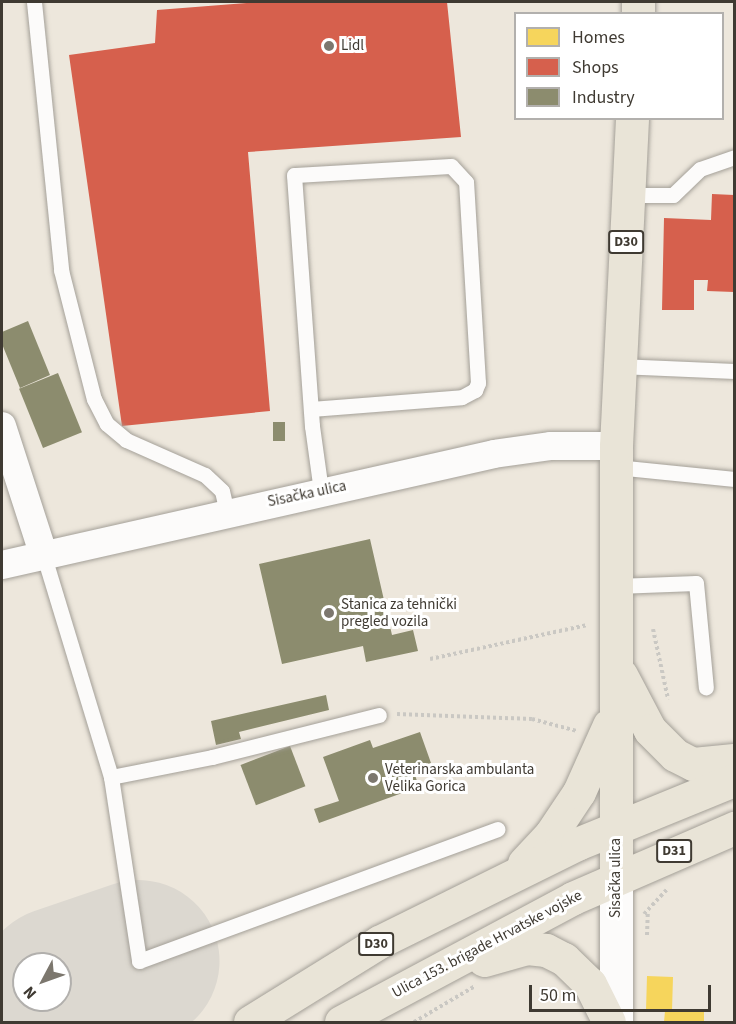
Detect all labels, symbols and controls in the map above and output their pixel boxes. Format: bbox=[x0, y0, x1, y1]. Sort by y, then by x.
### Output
legend bbox=[514, 12, 724, 120]
text: Homes bbox=[572, 25, 625, 50]
place label: Lidl bbox=[341, 37, 364, 55]
marker: Lidl bbox=[322, 39, 336, 53]
text: Shops bbox=[572, 55, 619, 80]
text: Industry bbox=[572, 85, 635, 110]
road number: D30 bbox=[608, 231, 644, 253]
street label: Sisačka ulica bbox=[266, 477, 348, 511]
place label: Stanica za tehnički pregled vozila bbox=[341, 595, 457, 630]
marker: Stanica za tehnički pregled vozila bbox=[322, 606, 336, 620]
place label: Veterinarska ambulanta Velika Gorica bbox=[385, 760, 534, 795]
marker: Veterinarska ambulanta Velika Gorica bbox=[366, 771, 380, 785]
street label: Sisačka ulica bbox=[607, 838, 625, 918]
road number: D31 bbox=[656, 840, 692, 862]
street label: Ulica 153. brigade Hrvatske vojske bbox=[389, 886, 585, 1002]
road number: D30 bbox=[358, 933, 394, 955]
north arrow bbox=[12, 952, 72, 1012]
scale bar bbox=[532, 973, 714, 1011]
text: N bbox=[18, 981, 42, 1004]
text: 50 m bbox=[540, 983, 576, 1008]

